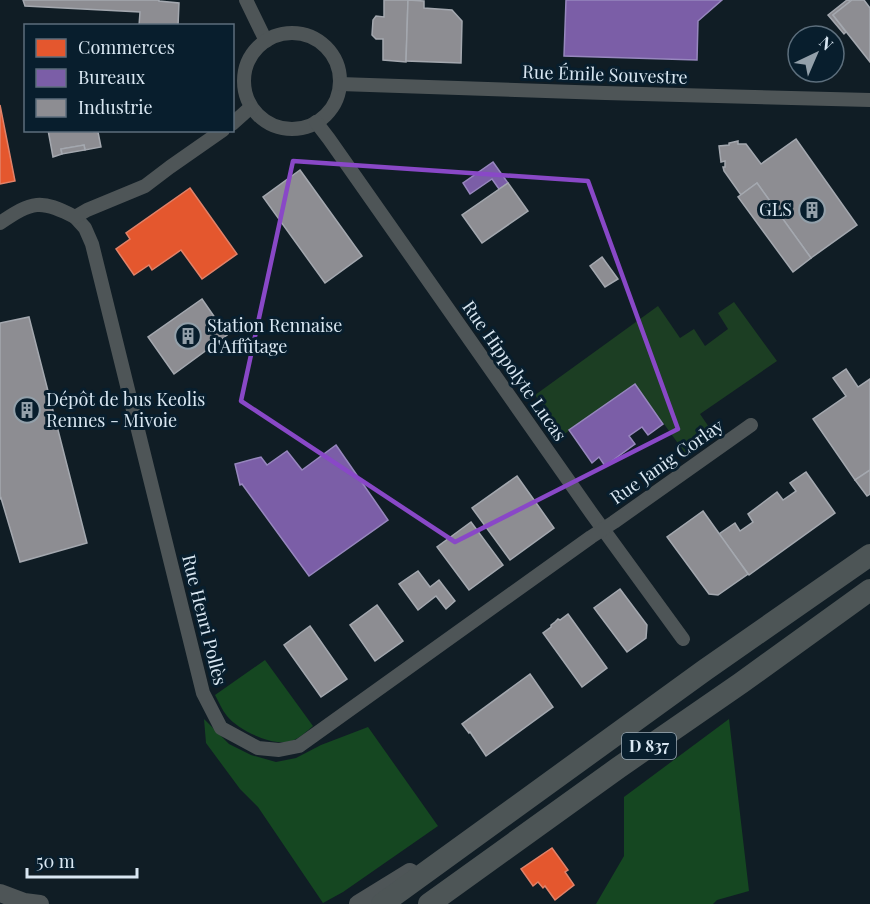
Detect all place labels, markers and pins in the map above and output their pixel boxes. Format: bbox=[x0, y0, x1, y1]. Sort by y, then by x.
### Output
building icon: GLS bbox=[797, 195, 827, 225]
place label: GLS bbox=[759, 197, 792, 221]
place label: Station Rennaise d'Affûtage bbox=[207, 313, 342, 358]
building icon: Station Rennaise d'Affûtage bbox=[173, 321, 203, 351]
place label: Dépôt de bus Keolis Rennes - Mivoie bbox=[46, 387, 205, 432]
building icon: Dépôt de bus Keolis Rennes - Mivoie bbox=[12, 395, 42, 425]

